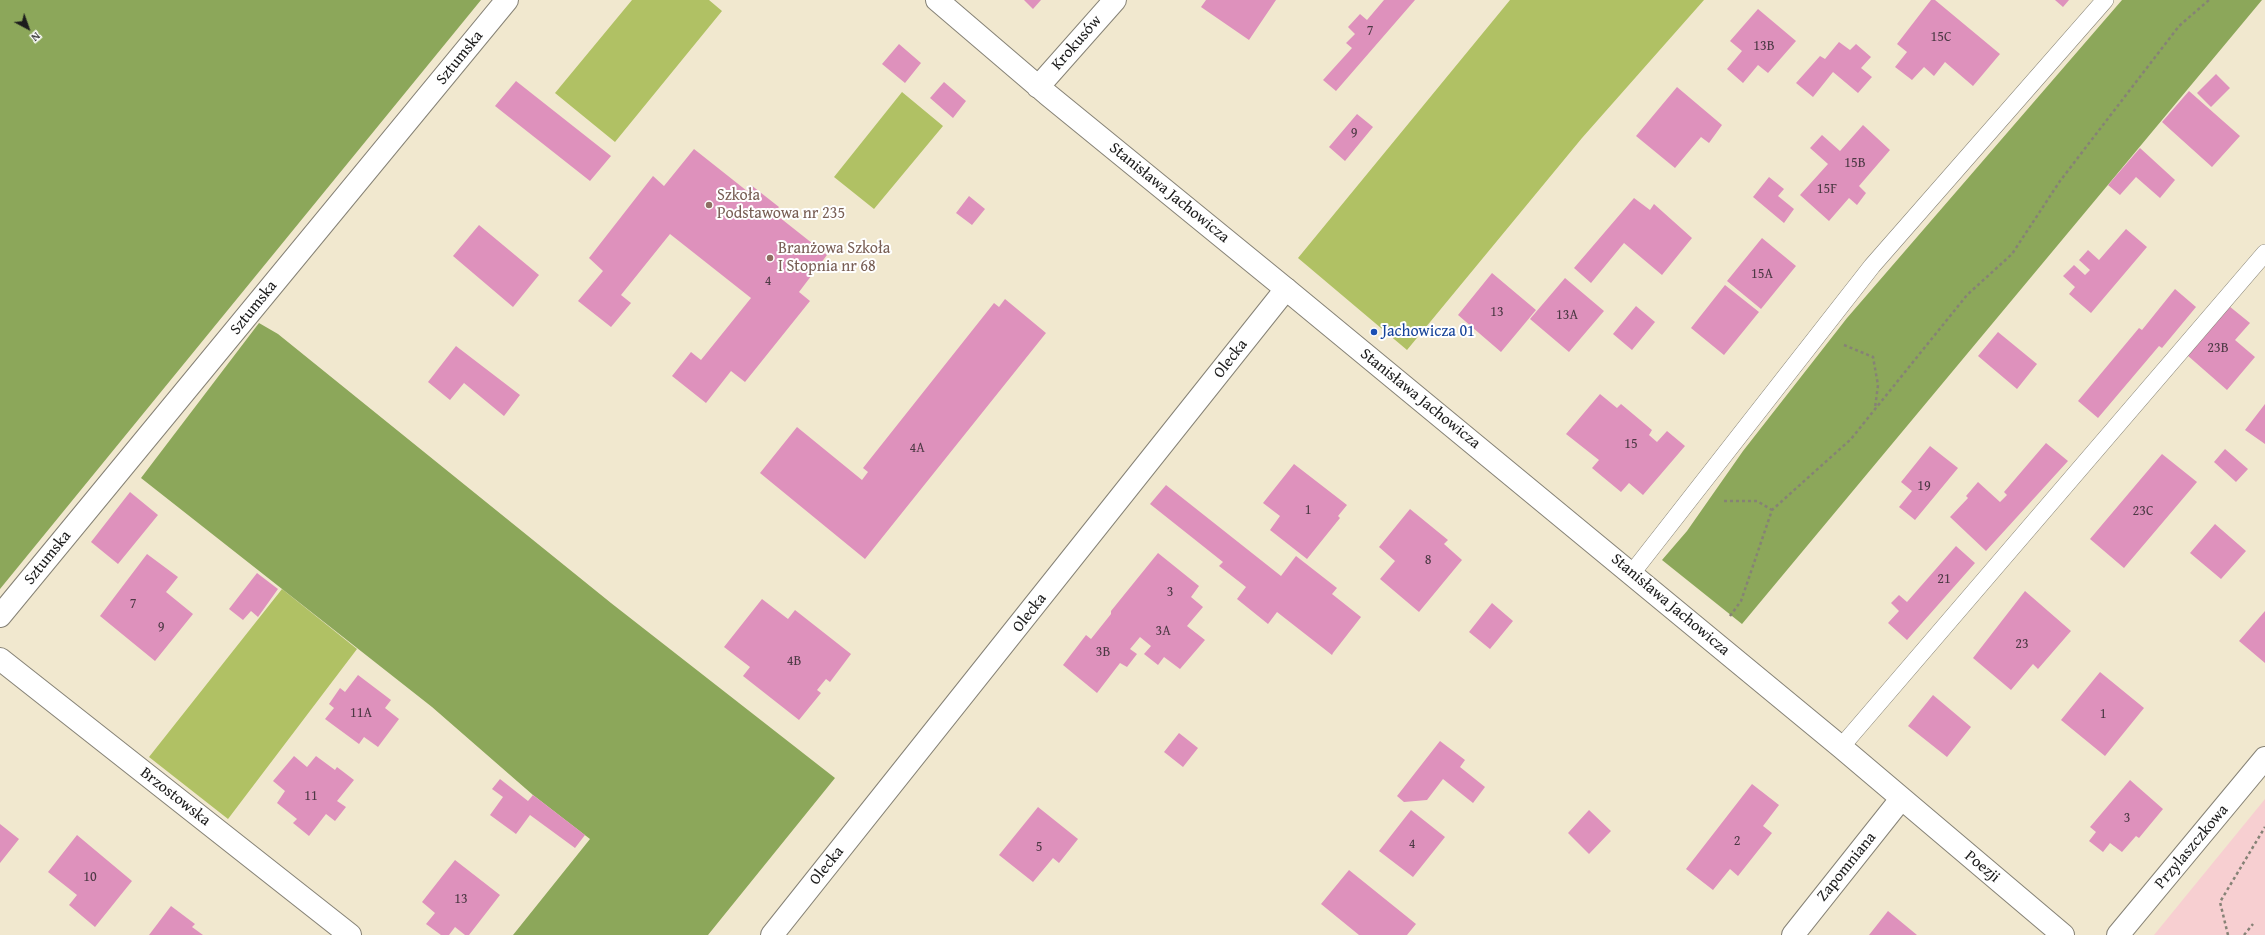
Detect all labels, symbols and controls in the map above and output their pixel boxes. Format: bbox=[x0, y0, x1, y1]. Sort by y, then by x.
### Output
north arrow bbox=[8, 8, 48, 48]
street label: Krokusów bbox=[1048, 12, 1106, 74]
house number: 7 bbox=[1367, 23, 1373, 39]
street label: Sztumska bbox=[432, 27, 488, 89]
text: N bbox=[28, 29, 44, 46]
house number: 15C bbox=[1930, 29, 1952, 45]
house number: 13B bbox=[1753, 38, 1775, 54]
house number: 9 bbox=[1351, 125, 1357, 141]
street label: Stanisława Jachowicza bbox=[1105, 139, 1233, 247]
house number: 15B bbox=[1844, 155, 1866, 171]
house number: 15F bbox=[1817, 181, 1837, 197]
place label: Szkoła Podstawowa nr 235 bbox=[717, 186, 845, 224]
marker: Szkoła Podstawowa nr 235 bbox=[704, 200, 714, 210]
place label: Branżowa Szkoła I Stopnia nr 68 bbox=[778, 239, 890, 277]
marker: Branżowa Szkoła I Stopnia nr 68 bbox=[765, 253, 775, 263]
house number: 15A bbox=[1751, 266, 1773, 282]
house number: 4 bbox=[765, 273, 771, 289]
street label: Sztumska bbox=[226, 277, 282, 339]
house number: 13 bbox=[1490, 304, 1504, 320]
house number: 13A bbox=[1556, 307, 1578, 323]
place label: Jachowicza 01 bbox=[1382, 322, 1475, 342]
marker: Jachowicza 01 bbox=[1369, 327, 1379, 337]
street label: Olecka bbox=[1210, 336, 1252, 382]
house number: 23B bbox=[2207, 340, 2229, 356]
street label: Stanisława Jachowicza bbox=[1356, 345, 1484, 453]
house number: 15 bbox=[1624, 436, 1638, 452]
house number: 4A bbox=[909, 440, 925, 456]
house number: 19 bbox=[1917, 478, 1931, 494]
house number: 1 bbox=[1305, 502, 1311, 518]
house number: 23C bbox=[2132, 503, 2154, 519]
street label: Sztumska bbox=[20, 527, 76, 589]
street label: Stanisława Jachowicza bbox=[1607, 550, 1733, 660]
house number: 8 bbox=[1425, 552, 1431, 568]
house number: 21 bbox=[1937, 571, 1951, 587]
house number: 3 bbox=[1167, 584, 1173, 600]
street label: Olecka bbox=[1009, 590, 1051, 636]
house number: 7 bbox=[130, 596, 136, 612]
house number: 9 bbox=[158, 619, 164, 635]
house number: 3A bbox=[1155, 623, 1171, 639]
house number: 23 bbox=[2015, 636, 2029, 652]
house number: 3B bbox=[1096, 644, 1110, 660]
house number: 4B bbox=[787, 653, 801, 669]
house number: 11A bbox=[350, 705, 372, 721]
house number: 1 bbox=[2100, 706, 2106, 722]
street label: Brzostowska bbox=[136, 764, 214, 830]
house number: 11 bbox=[304, 788, 318, 804]
street label: Przylaszczkowa bbox=[2151, 801, 2233, 893]
house number: 3 bbox=[2124, 810, 2130, 826]
street label: Zapomniana bbox=[1813, 829, 1881, 905]
house number: 2 bbox=[1734, 833, 1740, 849]
house number: 4 bbox=[1409, 836, 1415, 852]
house number: 5 bbox=[1036, 839, 1042, 855]
street label: Olecka bbox=[806, 843, 848, 889]
street label: Poezji bbox=[1960, 847, 2004, 887]
house number: 10 bbox=[83, 869, 97, 885]
house number: 13 bbox=[454, 891, 468, 907]

